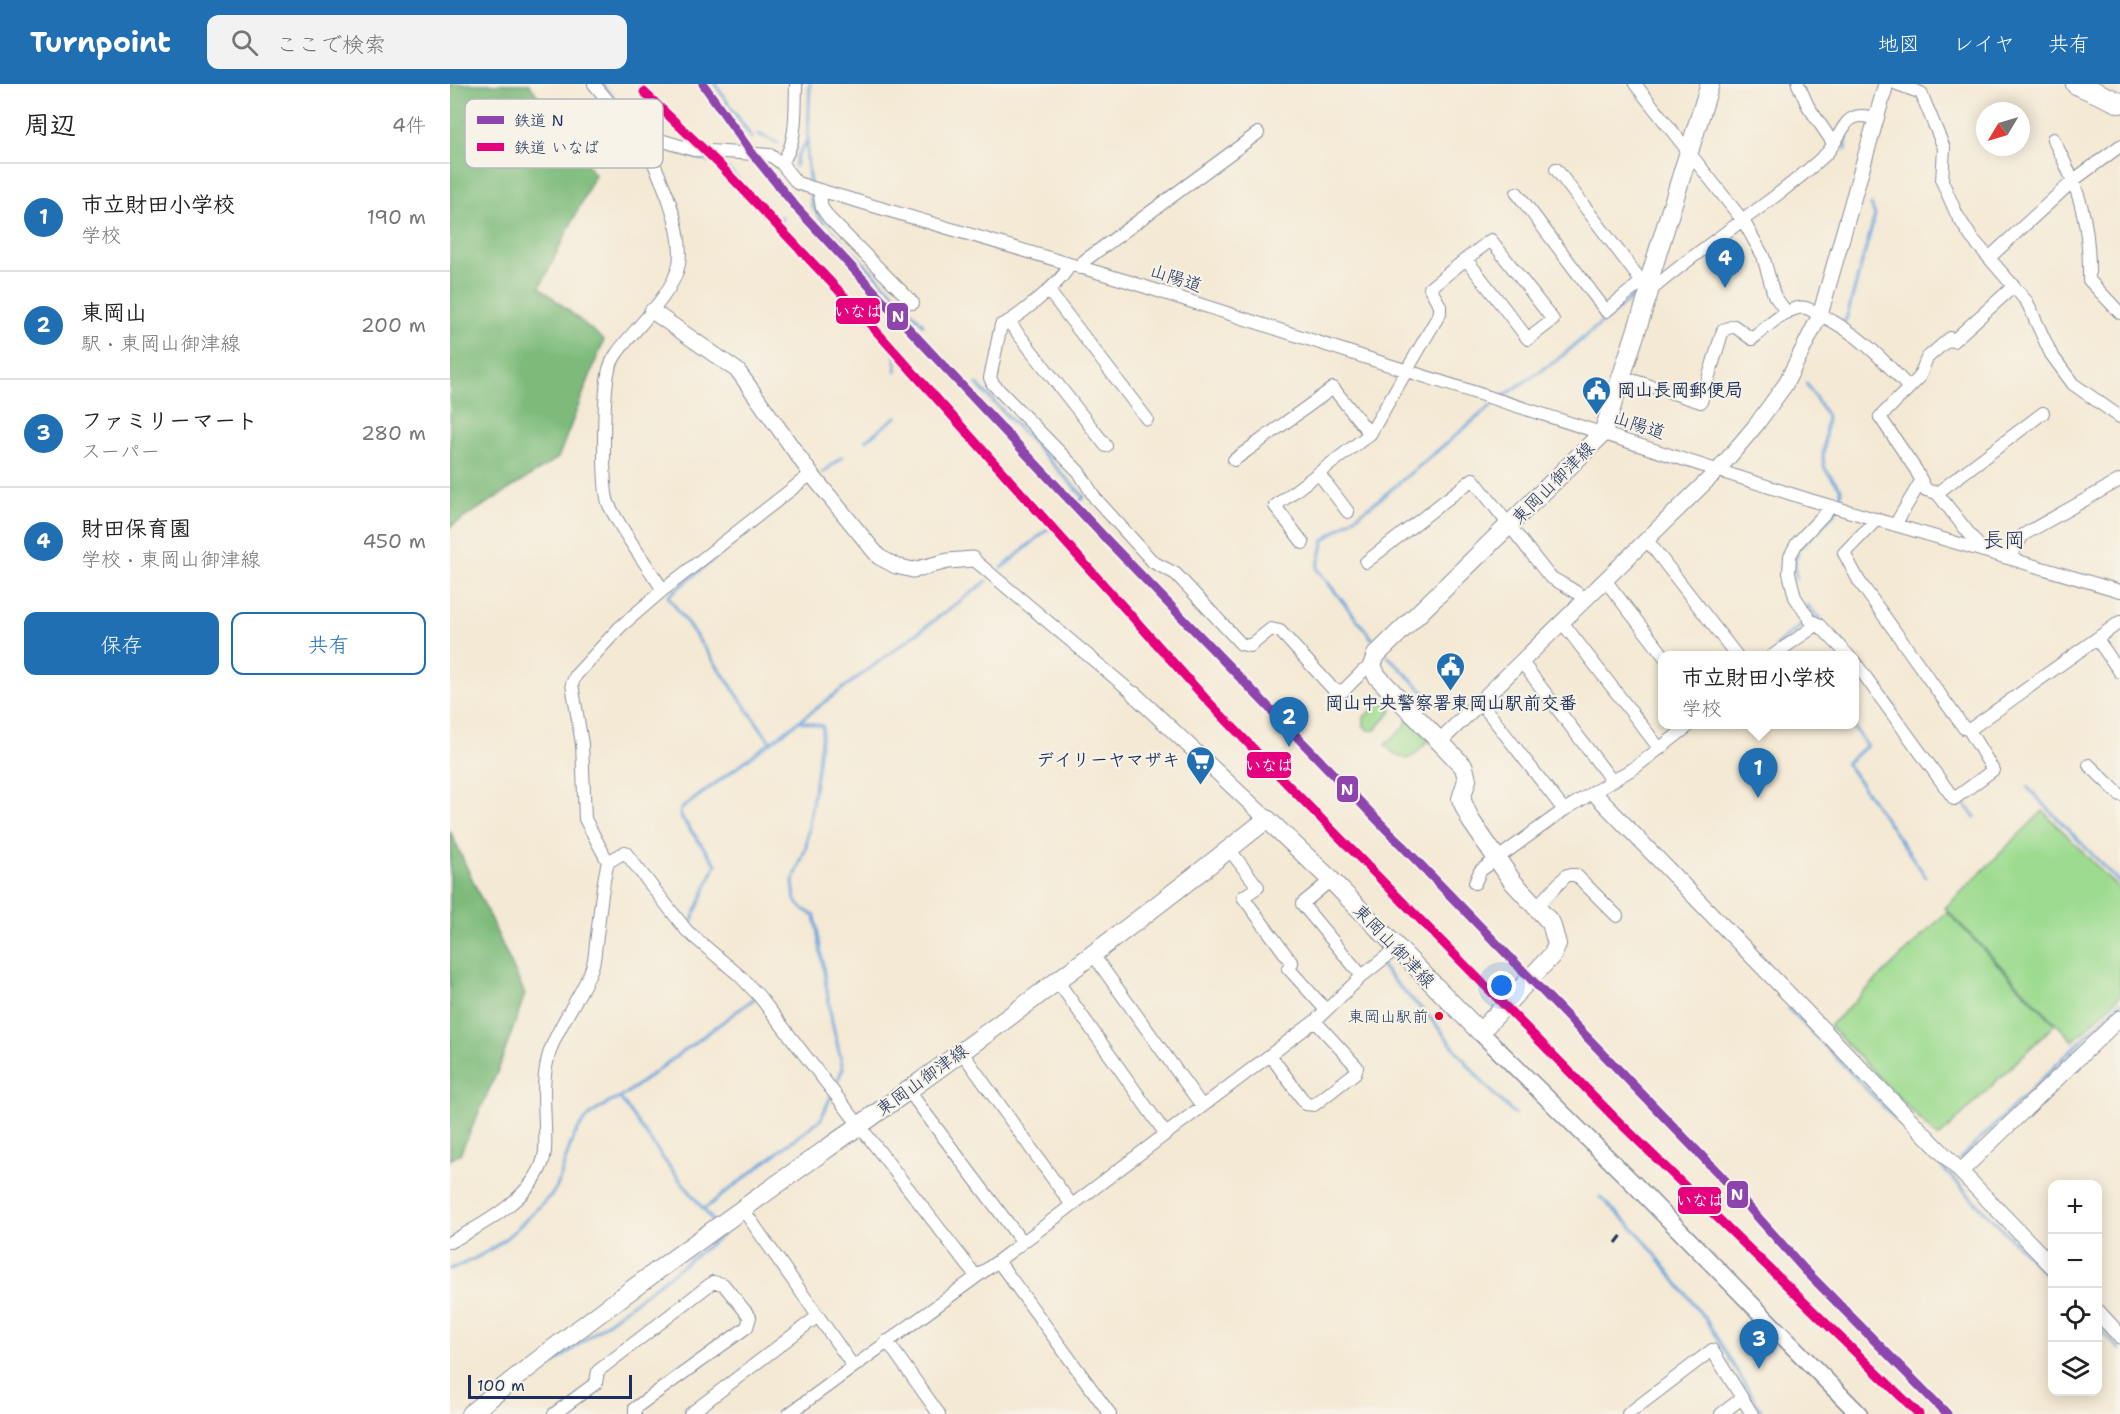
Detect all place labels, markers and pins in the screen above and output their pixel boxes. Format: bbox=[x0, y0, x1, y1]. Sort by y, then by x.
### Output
pin: 4 bbox=[1706, 238, 1744, 288]
public building icon: 岡山長岡郵便局 bbox=[1580, 374, 1612, 416]
place label: 岡山長岡郵便局 bbox=[1617, 378, 1743, 402]
public building icon: 岡山中央警察署東岡山駅前交番 bbox=[1435, 650, 1467, 692]
place label: 岡山中央警察署東岡山駅前交番 bbox=[1325, 691, 1577, 715]
pin: 2 bbox=[1270, 698, 1308, 747]
supermarket icon: デイリーヤマザキ bbox=[1185, 744, 1217, 786]
place label: デイリーヤマザキ bbox=[1036, 748, 1180, 772]
pin: 1 bbox=[1738, 748, 1778, 798]
place label: 東岡山駅前 bbox=[1348, 1006, 1428, 1027]
marker: 東岡山駅前 bbox=[1433, 1010, 1445, 1022]
pin: 3 bbox=[1740, 1320, 1778, 1369]

